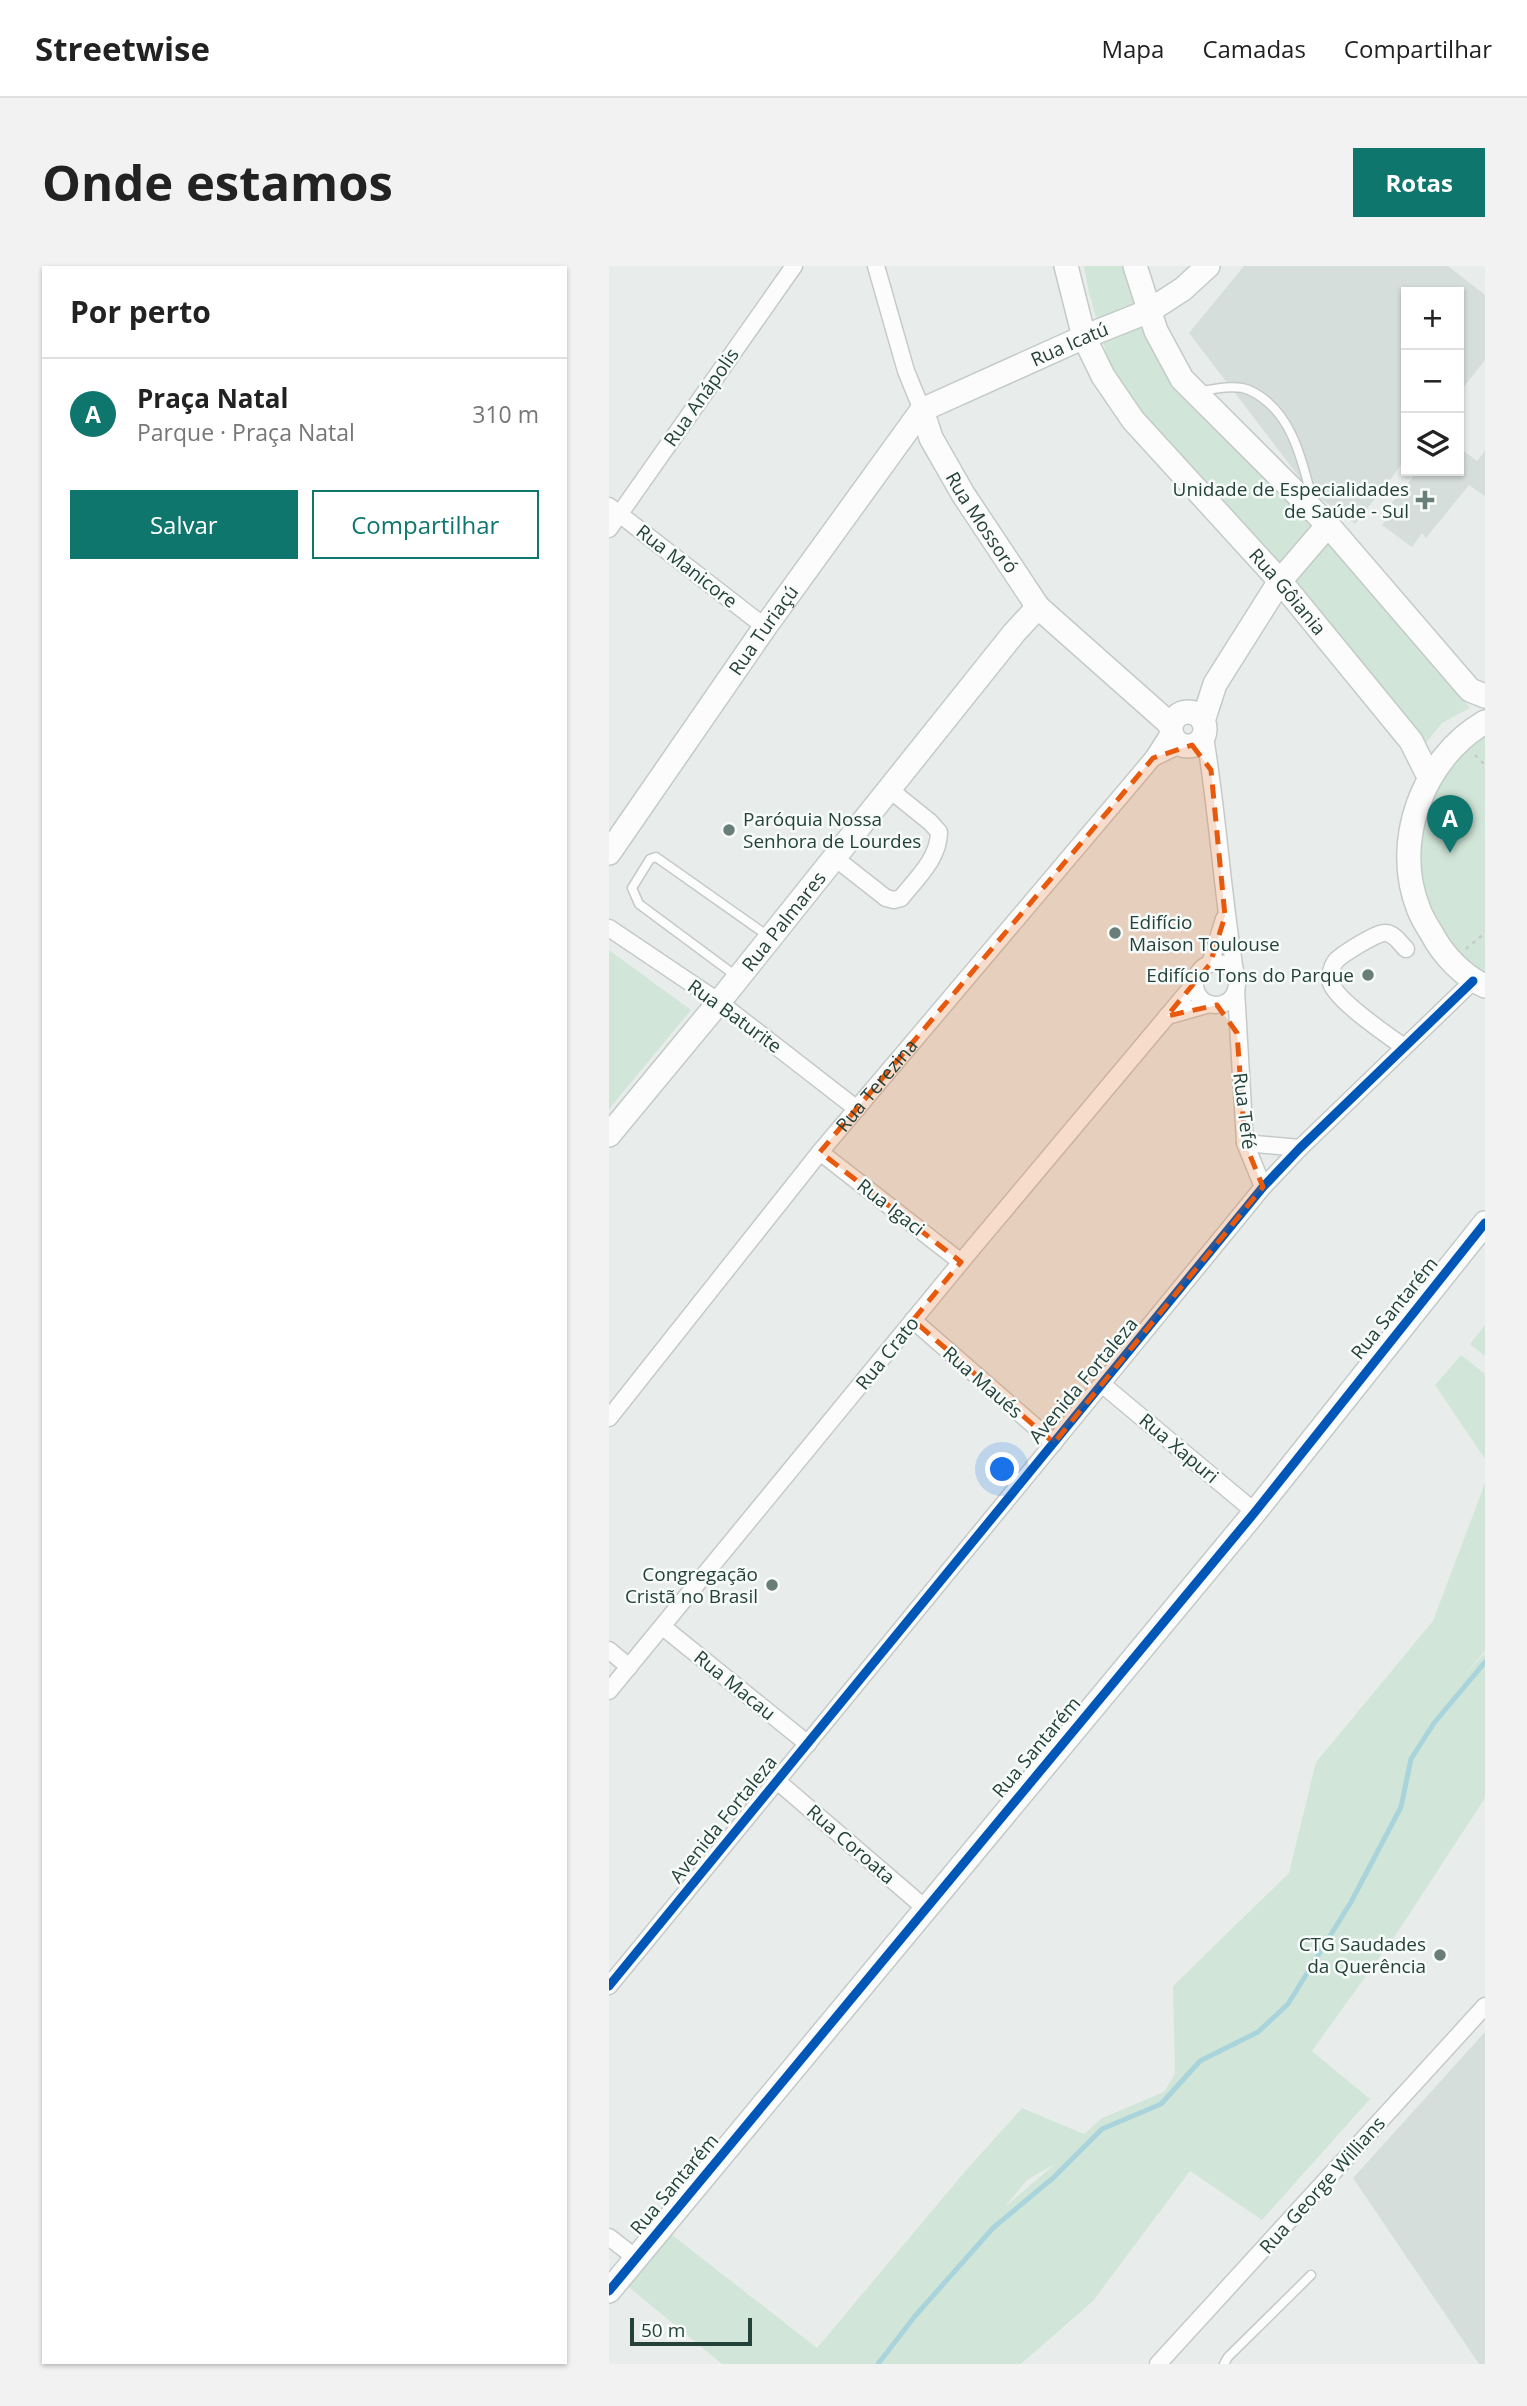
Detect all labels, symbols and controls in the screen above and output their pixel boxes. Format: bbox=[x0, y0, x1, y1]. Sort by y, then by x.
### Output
text: Streetwise bbox=[35, 26, 210, 71]
text: Mapa bbox=[1101, 32, 1164, 65]
text: Camadas bbox=[1202, 32, 1306, 65]
text: Compartilhar bbox=[1344, 32, 1492, 65]
button: Rotas bbox=[1353, 148, 1485, 217]
text: Onde estamos bbox=[42, 149, 393, 215]
map controls bbox=[1401, 287, 1464, 476]
button: + bbox=[1401, 287, 1464, 350]
text: Por perto bbox=[70, 291, 211, 332]
street label: Rua Icatú bbox=[1026, 316, 1112, 372]
street label: Rua Anápolis bbox=[657, 343, 745, 451]
button: − bbox=[1401, 350, 1464, 413]
text: Praça Natal bbox=[137, 380, 288, 416]
text: A bbox=[85, 398, 101, 430]
text: 310 m bbox=[472, 398, 539, 430]
button: layers bbox=[1401, 413, 1464, 476]
text: Parque · Praça Natal bbox=[137, 416, 355, 448]
street label: Rua Mossoró bbox=[940, 467, 1025, 578]
place label: Unidade de Especialidades de Saúde - Sul bbox=[1173, 476, 1409, 524]
button: Salvar bbox=[70, 490, 298, 559]
button: Compartilhar bbox=[312, 490, 539, 559]
marker: Unidade de Especialidades de Saúde - Sul bbox=[1415, 490, 1435, 510]
street label: Rua Manicore bbox=[631, 518, 743, 614]
street label: Rua Gôiania bbox=[1243, 543, 1332, 641]
street label: Rua Turiaçú bbox=[722, 580, 804, 681]
pin: A bbox=[1427, 795, 1473, 853]
place label: Paróquia Nossa Senhora de Lourdes bbox=[743, 806, 921, 854]
marker: Paróquia Nossa Senhora de Lourdes bbox=[721, 822, 737, 838]
street label: Rua Palmares bbox=[736, 866, 832, 977]
place label: Edifício Maison Toulouse bbox=[1129, 909, 1280, 957]
marker: Edifício Maison Toulouse bbox=[1107, 925, 1123, 941]
place label: Edifício Tons do Parque bbox=[1146, 962, 1354, 988]
marker: Edifício Tons do Parque bbox=[1360, 967, 1376, 983]
street label: Rua Baturite bbox=[683, 973, 787, 1059]
street label: Rua Terezina bbox=[830, 1033, 923, 1137]
street label: Rua Tefé bbox=[1227, 1071, 1263, 1151]
street label: Rua Igaci bbox=[852, 1172, 930, 1242]
street label: Rua Santarém bbox=[1345, 1251, 1443, 1365]
street label: Rua Crato bbox=[849, 1311, 925, 1395]
street label: Avenida Fortaleza bbox=[1023, 1312, 1143, 1448]
street label: Rua Maués bbox=[938, 1340, 1028, 1424]
street label: Rua Xapuri bbox=[1134, 1407, 1224, 1489]
your location bbox=[985, 1452, 1019, 1486]
place label: Congregação Cristã no Brasil bbox=[625, 1561, 758, 1609]
marker: Congregação Cristã no Brasil bbox=[764, 1577, 780, 1593]
street label: Rua Macau bbox=[689, 1644, 781, 1726]
street label: Rua Santarém bbox=[986, 1691, 1086, 1803]
street label: Avenida Fortaleza bbox=[663, 1750, 783, 1888]
street label: Rua Coroata bbox=[801, 1798, 901, 1890]
place label: CTG Saudades da Querência bbox=[1299, 1931, 1426, 1979]
marker: CTG Saudades da Querência bbox=[1432, 1947, 1448, 1963]
street label: Rua George Willians bbox=[1253, 2111, 1391, 2259]
street label: Rua Santarém bbox=[624, 2128, 724, 2240]
scale bar bbox=[630, 2315, 753, 2347]
text: 50 m bbox=[641, 2317, 685, 2343]

